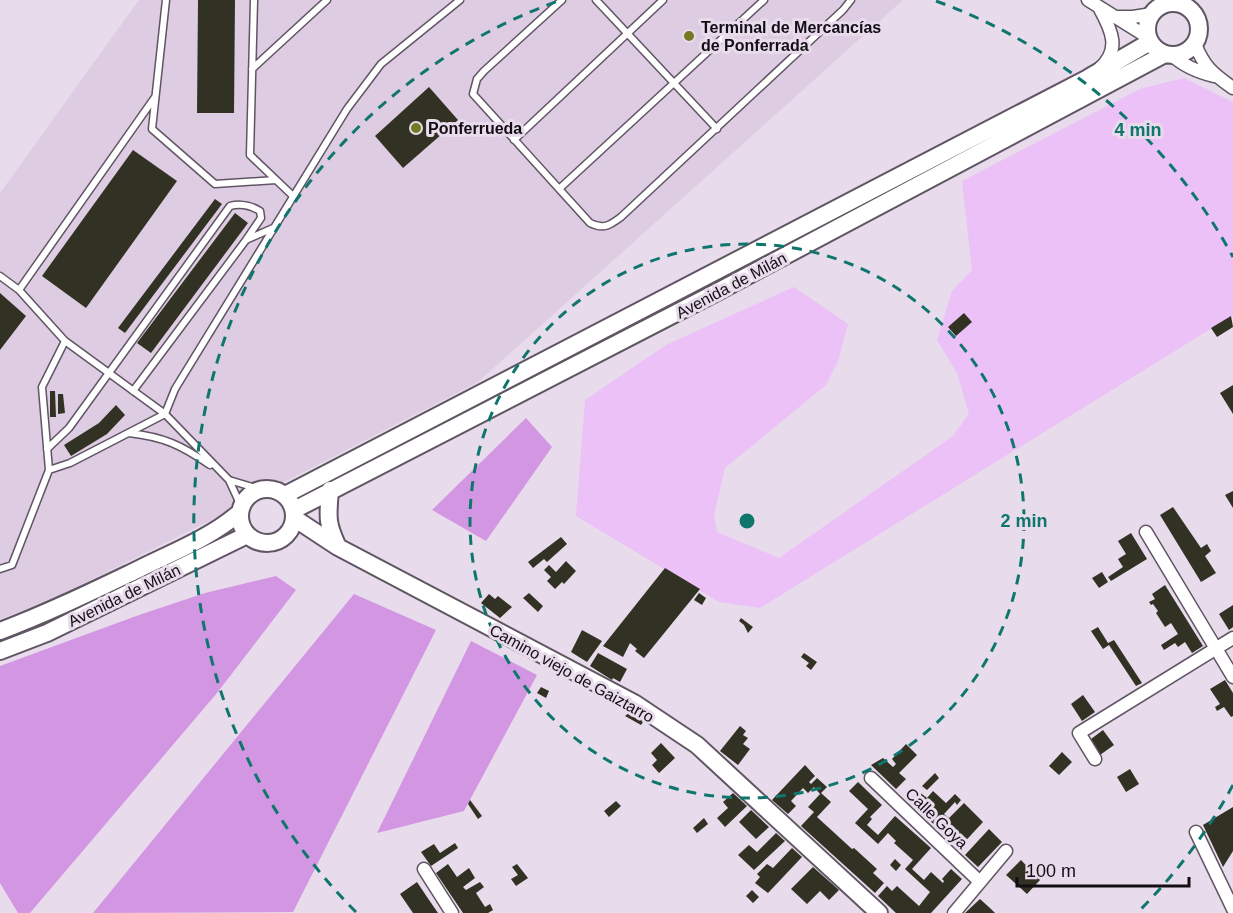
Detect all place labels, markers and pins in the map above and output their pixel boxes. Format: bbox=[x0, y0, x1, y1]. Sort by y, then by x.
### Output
place label: Terminal de Mercancías de Ponferrada bbox=[701, 19, 881, 54]
marker: Terminal de Mercancías de Ponferrada bbox=[682, 29, 696, 43]
place label: Ponferrueda bbox=[428, 120, 522, 137]
marker: Ponferrueda bbox=[409, 121, 423, 135]
centre of rings bbox=[737, 511, 757, 531]

